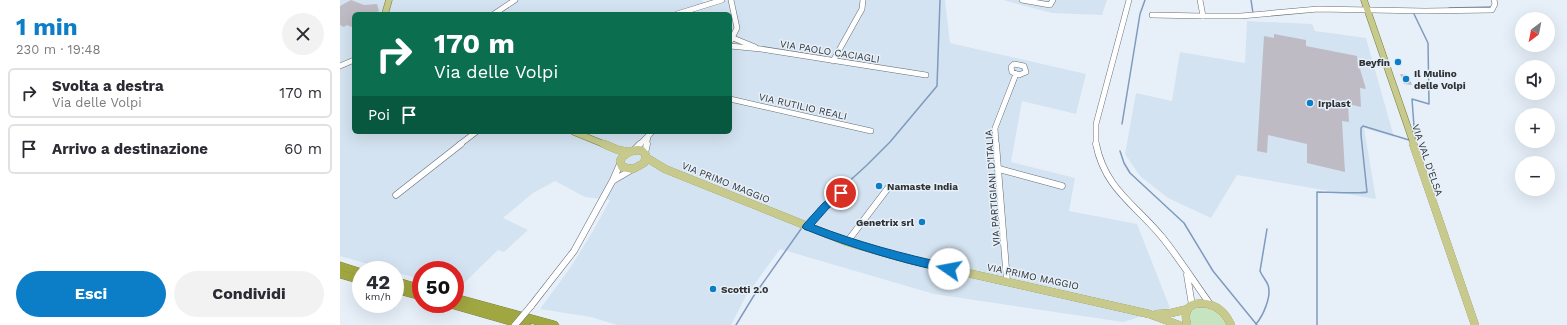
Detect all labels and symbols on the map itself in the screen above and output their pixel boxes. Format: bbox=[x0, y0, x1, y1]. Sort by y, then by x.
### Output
north arrow bbox=[1515, 12, 1555, 52]
street label: VIA PAOLO CACIAGLI bbox=[779, 38, 881, 65]
place label: Beyfin bbox=[1359, 57, 1390, 68]
marker: Beyfin bbox=[1393, 57, 1403, 67]
place label: Il Mulino delle Volpi bbox=[1414, 68, 1466, 91]
marker: Il Mulino delle Volpi bbox=[1401, 74, 1411, 84]
street label: VIA RUTILIO REALI bbox=[758, 91, 848, 122]
marker: Irplast bbox=[1305, 98, 1315, 108]
place label: Irplast bbox=[1318, 98, 1351, 109]
street label: VIA VAL D'ELSA bbox=[1410, 123, 1445, 198]
street label: VIA PARTIGIANI D'ITALIA bbox=[983, 129, 1002, 247]
street label: VIA PRIMO MAGGIO bbox=[680, 160, 771, 205]
pin bbox=[824, 176, 858, 210]
marker: Namaste India bbox=[874, 181, 884, 191]
place label: Namaste India bbox=[887, 181, 958, 192]
place label: Genetrix srl bbox=[856, 217, 915, 228]
marker: Genetrix srl bbox=[917, 217, 927, 227]
position arrow bbox=[928, 248, 970, 290]
speed limit sign: 50 bbox=[412, 261, 464, 313]
street label: VIA PRIMO MAGGIO bbox=[986, 261, 1080, 292]
marker: Scotti 2.0 bbox=[708, 284, 718, 294]
place label: Scotti 2.0 bbox=[721, 284, 768, 295]

